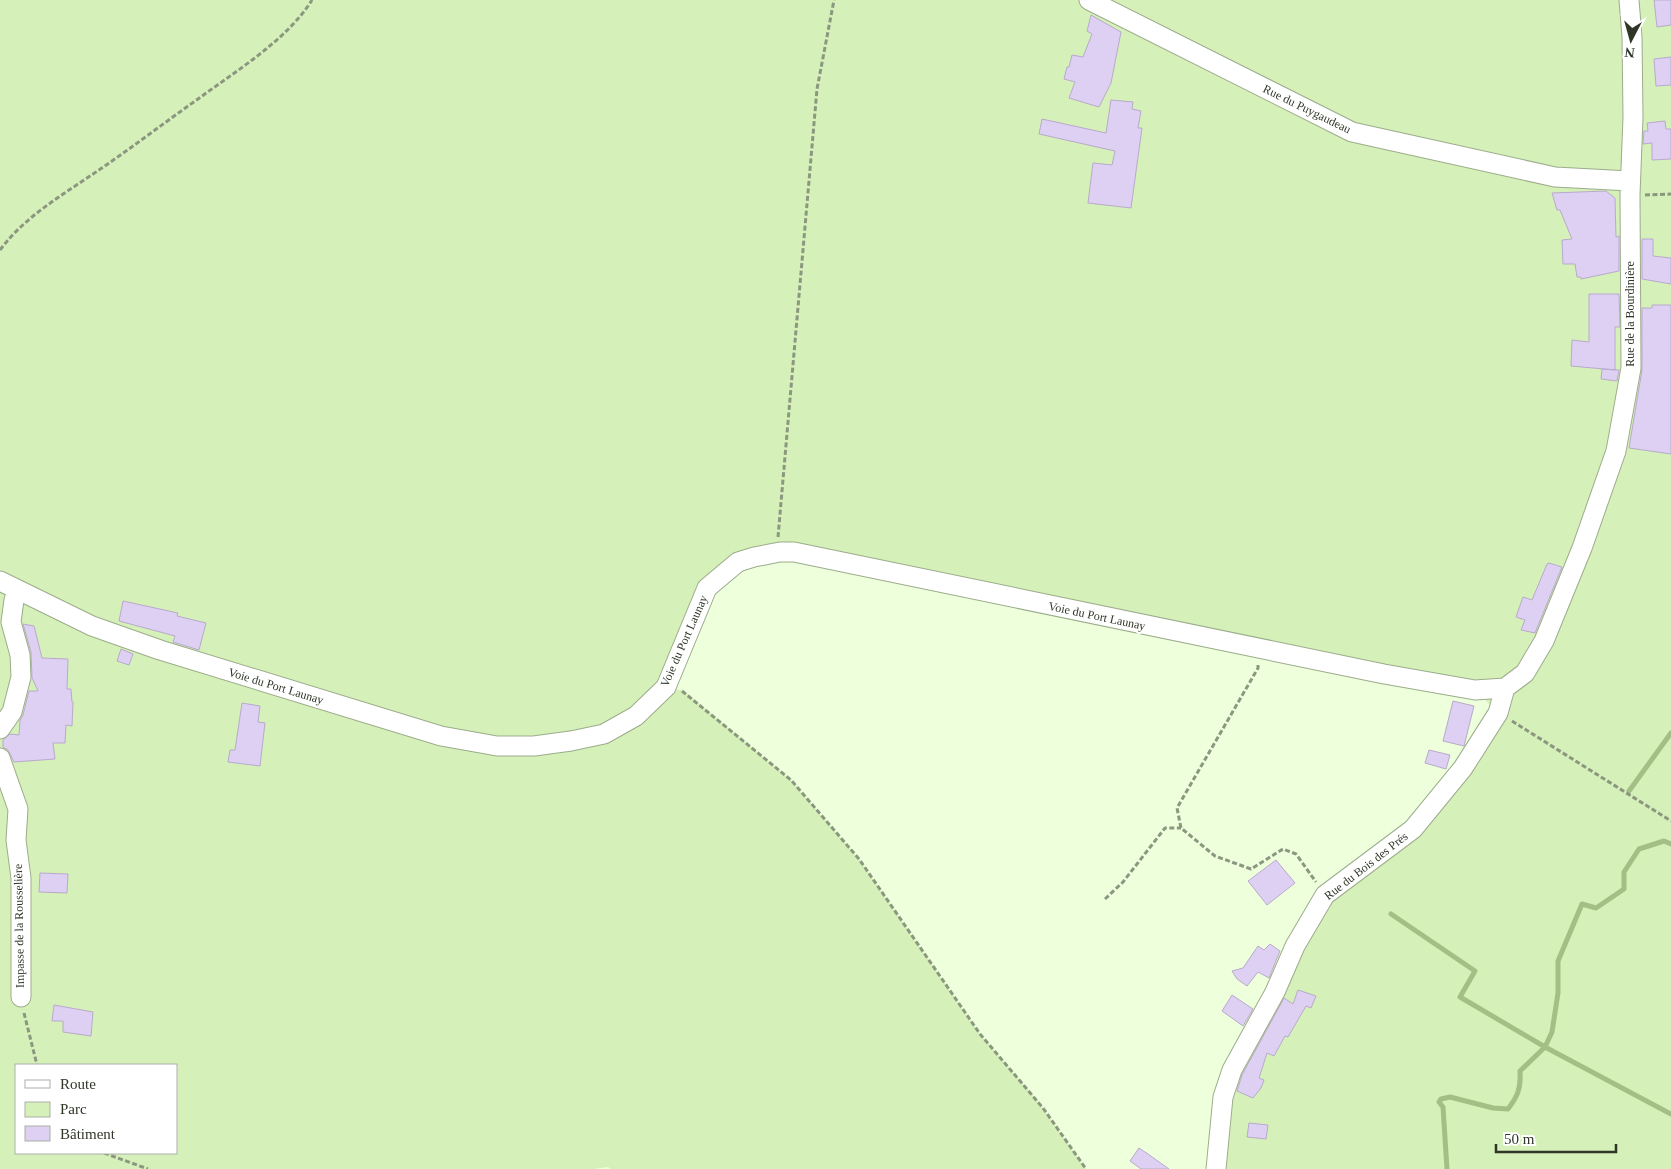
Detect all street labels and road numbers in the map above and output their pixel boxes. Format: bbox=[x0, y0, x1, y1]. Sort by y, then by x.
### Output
street label: Rue du Puygaudeau bbox=[1261, 82, 1353, 136]
street label: Rue de la Bourdinière bbox=[1623, 261, 1637, 367]
street label: Voie du Port Launay bbox=[658, 593, 710, 689]
street label: Voie du Port Launay bbox=[1047, 599, 1147, 633]
street label: Voie du Port Launay bbox=[227, 665, 325, 707]
street label: Rue du Bois des Prés bbox=[1322, 829, 1411, 903]
street label: Impasse de la Rousselière bbox=[11, 864, 27, 988]

